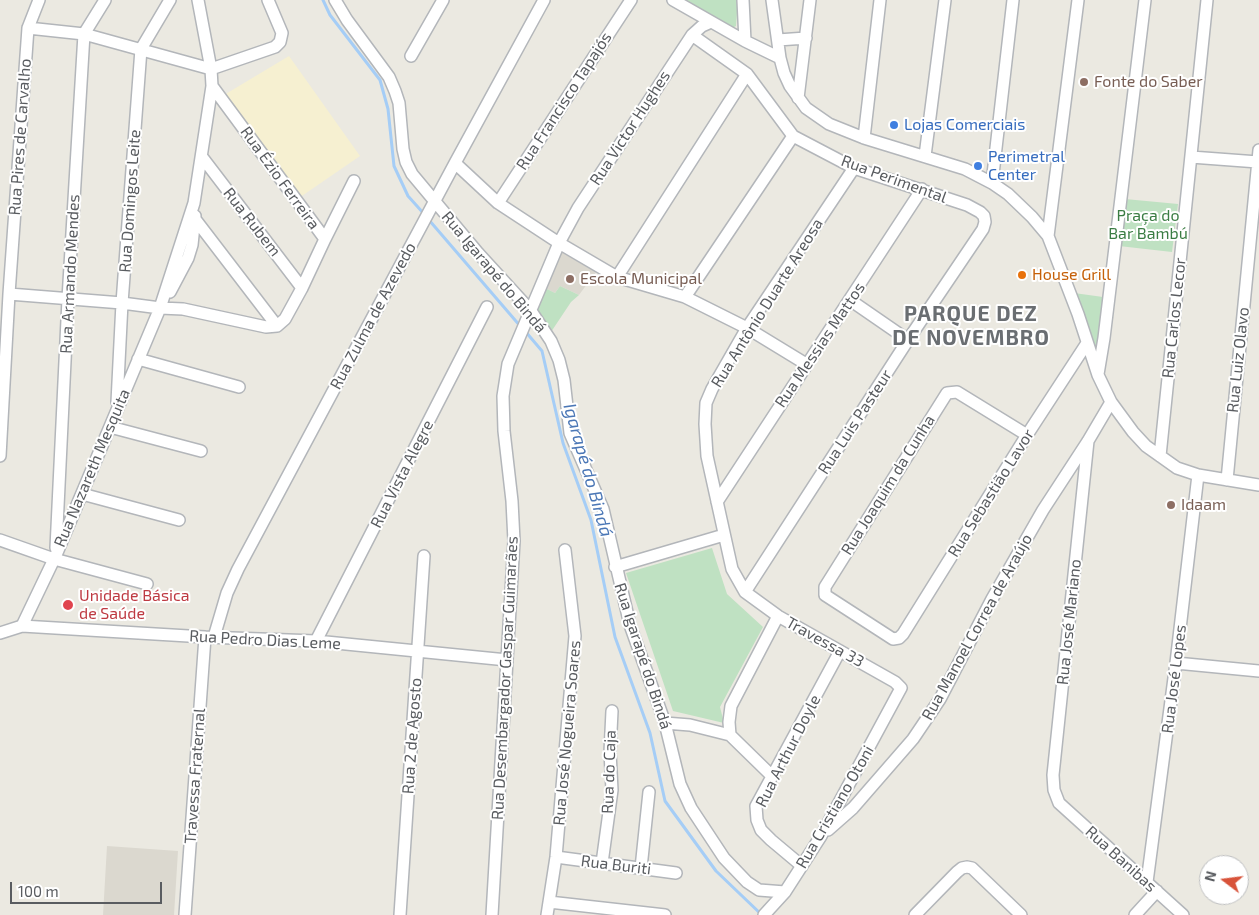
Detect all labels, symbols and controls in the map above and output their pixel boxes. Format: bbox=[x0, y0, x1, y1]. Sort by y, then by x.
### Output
street label: Rua Francisco Tapajós bbox=[512, 29, 616, 173]
street label: Rua Pires de Carvalho bbox=[5, 58, 35, 216]
street label: Rua Victor Hughes bbox=[586, 67, 674, 189]
place label: Fonte do Saber bbox=[1094, 72, 1203, 92]
marker: Fonte do Saber bbox=[1078, 76, 1090, 88]
place label: Lojas Comerciais bbox=[904, 115, 1025, 135]
marker: Lojas Comerciais bbox=[888, 119, 900, 131]
street label: Rua Ézio Ferreira bbox=[236, 123, 324, 233]
street label: Rua Domingos Leite bbox=[115, 129, 145, 273]
place label: Perimetral Center bbox=[988, 147, 1065, 185]
street label: Rua Perimental bbox=[838, 151, 950, 207]
marker: Perimetral Center bbox=[972, 160, 984, 172]
street label: Rua Rubem bbox=[219, 184, 285, 260]
street label: Rua Armando Mendes bbox=[56, 194, 84, 354]
park label: Praça do Bar Bambú bbox=[1108, 206, 1188, 244]
street label: Rua Igarapé do Bindá bbox=[438, 207, 550, 337]
street label: Rua Antônio Duarte Areosa bbox=[707, 215, 827, 391]
street label: Rua Zulma de Azevedo bbox=[326, 239, 420, 393]
street label: Rua Carlos Lecor bbox=[1158, 257, 1190, 379]
place label: House Grill bbox=[1032, 265, 1111, 285]
place label: Escola Municipal bbox=[580, 269, 702, 289]
marker: House Grill bbox=[1016, 269, 1028, 281]
marker: Escola Municipal bbox=[564, 273, 576, 285]
street label: Rua Messias Mattos bbox=[771, 279, 869, 411]
district label: PARQUE DEZ DE NOVEMBRO bbox=[891, 301, 1051, 351]
street label: Rua Luiz Olavo bbox=[1223, 306, 1253, 414]
street label: Rua Luis Pasteur bbox=[814, 366, 896, 478]
street label: Rua Nazareth Mesquita bbox=[50, 386, 134, 550]
water label: Igarapé do Bindá bbox=[559, 401, 617, 539]
street label: Rua Joaquim da Cunha bbox=[837, 411, 939, 559]
street label: Rua Vista Alegre bbox=[367, 417, 437, 531]
street label: Rua Sebastião Lavor bbox=[944, 425, 1038, 561]
place label: Idaam bbox=[1181, 495, 1226, 515]
marker: Idaam bbox=[1165, 499, 1177, 511]
street label: Rua Manoel Correa de Araújo bbox=[918, 531, 1036, 723]
street label: Rua Desembargador Gaspar Guimarães bbox=[488, 536, 522, 820]
street label: Rua José Mariano bbox=[1053, 558, 1085, 686]
street label: Rua Igarapé do Bindá bbox=[610, 580, 676, 732]
place label: Unidade Básica de Saúde bbox=[79, 586, 190, 624]
marker: Unidade Básica de Saúde bbox=[61, 598, 75, 612]
street label: Travessa 33 bbox=[783, 613, 867, 671]
street label: Rua José Lopes bbox=[1158, 624, 1190, 734]
street label: Rua Pedro Dias Leme bbox=[189, 626, 341, 654]
street label: Rua José Nogueira Soares bbox=[549, 640, 585, 826]
street label: Rua 2 de Agosto bbox=[398, 677, 426, 795]
street label: Rua Arthur Doyle bbox=[751, 692, 825, 810]
street label: Travessa Fraternal bbox=[181, 707, 209, 845]
street label: Rua do Caja bbox=[598, 730, 620, 814]
street label: Rua Cristiano Otoni bbox=[792, 742, 878, 872]
street label: Rua Banibas bbox=[1081, 822, 1161, 896]
street label: Rua Buriti bbox=[580, 851, 652, 879]
north arrow bbox=[1199, 855, 1249, 905]
text: N bbox=[1200, 869, 1220, 883]
scale bar bbox=[12, 872, 165, 904]
text: 100 m bbox=[18, 882, 59, 900]

